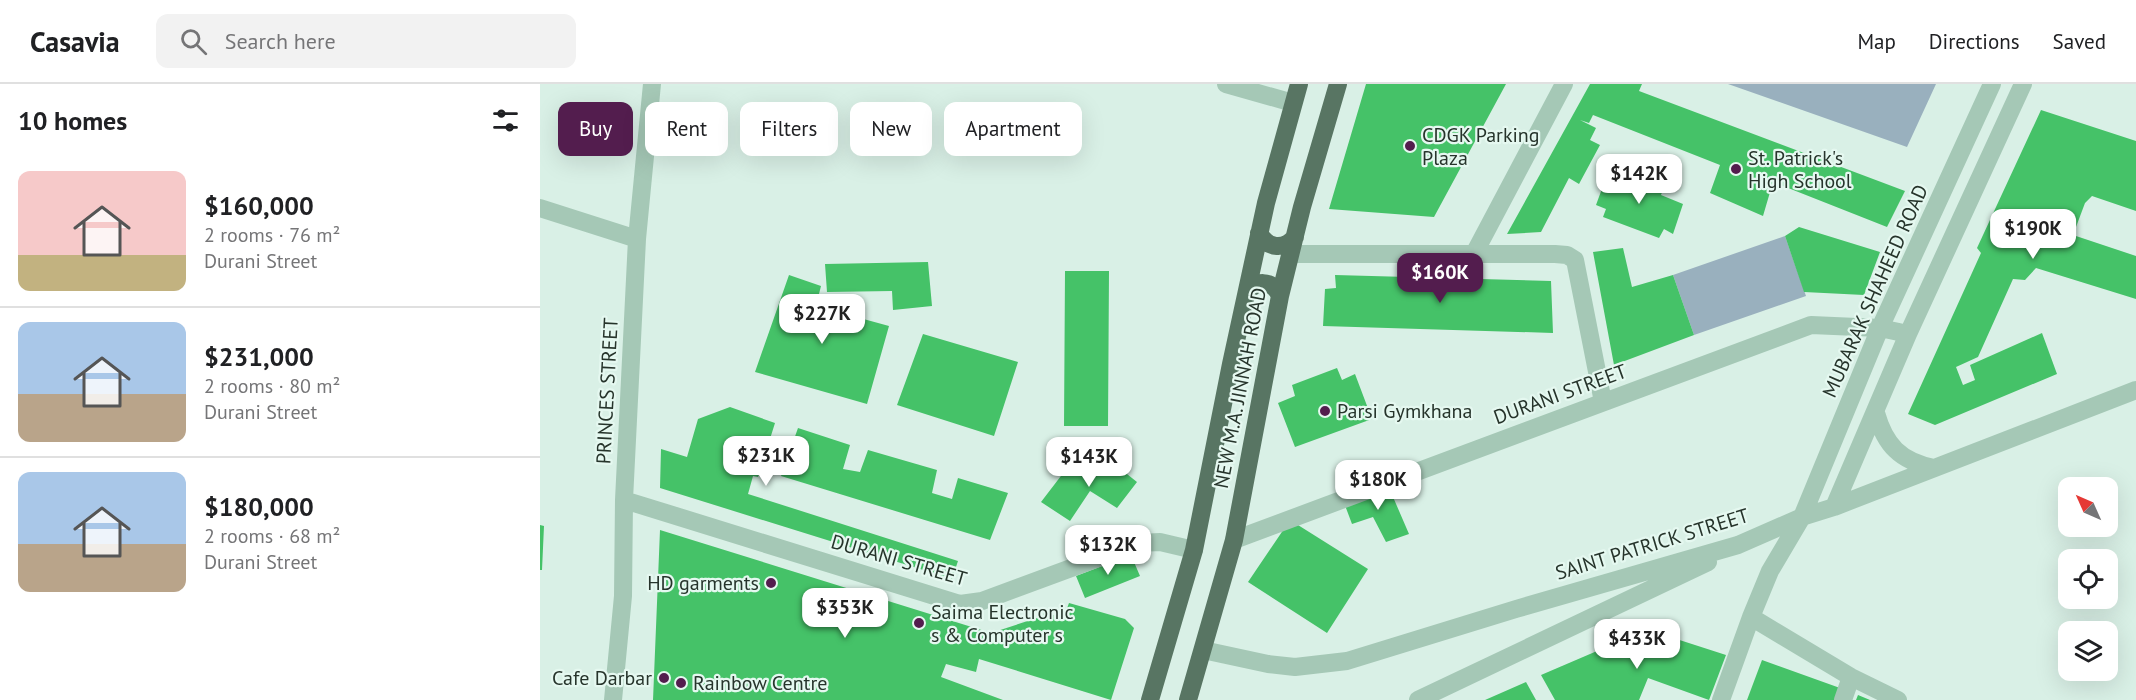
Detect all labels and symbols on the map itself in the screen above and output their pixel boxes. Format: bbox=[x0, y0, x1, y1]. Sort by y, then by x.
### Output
place label: CDGK Parking Plaza bbox=[1422, 122, 1540, 171]
marker: CDGK Parking Plaza bbox=[1403, 139, 1417, 153]
place label: St. Patrick's High School bbox=[1748, 145, 1852, 194]
pin: $142K bbox=[1597, 154, 1681, 205]
marker: St. Patrick's High School bbox=[1729, 162, 1743, 176]
street label: MUBARAK SHAHEED ROAD bbox=[1816, 181, 1934, 401]
pin: $190K bbox=[1991, 209, 2075, 260]
pin: $160K bbox=[1398, 253, 1482, 304]
street label: NEW M.A. JINNAH ROAD bbox=[1208, 285, 1272, 491]
pin: $227K bbox=[780, 294, 864, 345]
street label: PRINCES STREET bbox=[590, 317, 624, 465]
street label: DURANI STREET bbox=[1490, 358, 1630, 430]
place label: Parsi Gymkhana bbox=[1337, 398, 1472, 424]
marker: Parsi Gymkhana bbox=[1318, 404, 1332, 418]
pin: $231K bbox=[724, 436, 808, 487]
pin: $143K bbox=[1047, 437, 1131, 488]
pin: $180K bbox=[1336, 460, 1420, 511]
north arrow bbox=[2058, 477, 2118, 537]
street label: SAINT PATRICK STREET bbox=[1552, 502, 1752, 586]
pin: $132K bbox=[1066, 525, 1150, 576]
street label: DURANI STREET bbox=[828, 528, 970, 592]
place label: HD garments bbox=[647, 570, 759, 596]
marker: HD garments bbox=[764, 576, 778, 590]
pin: $353K bbox=[803, 588, 887, 639]
place label: Saima Electronic s & Computer s bbox=[931, 599, 1074, 648]
marker: Saima Electronic s & Computer s bbox=[912, 616, 926, 630]
pin: $433K bbox=[1595, 619, 1679, 670]
place label: Cafe Darbar bbox=[552, 665, 652, 691]
place label: Rainbow Centre bbox=[693, 670, 827, 696]
marker: Cafe Darbar bbox=[657, 671, 671, 685]
marker: Rainbow Centre bbox=[674, 676, 688, 690]

